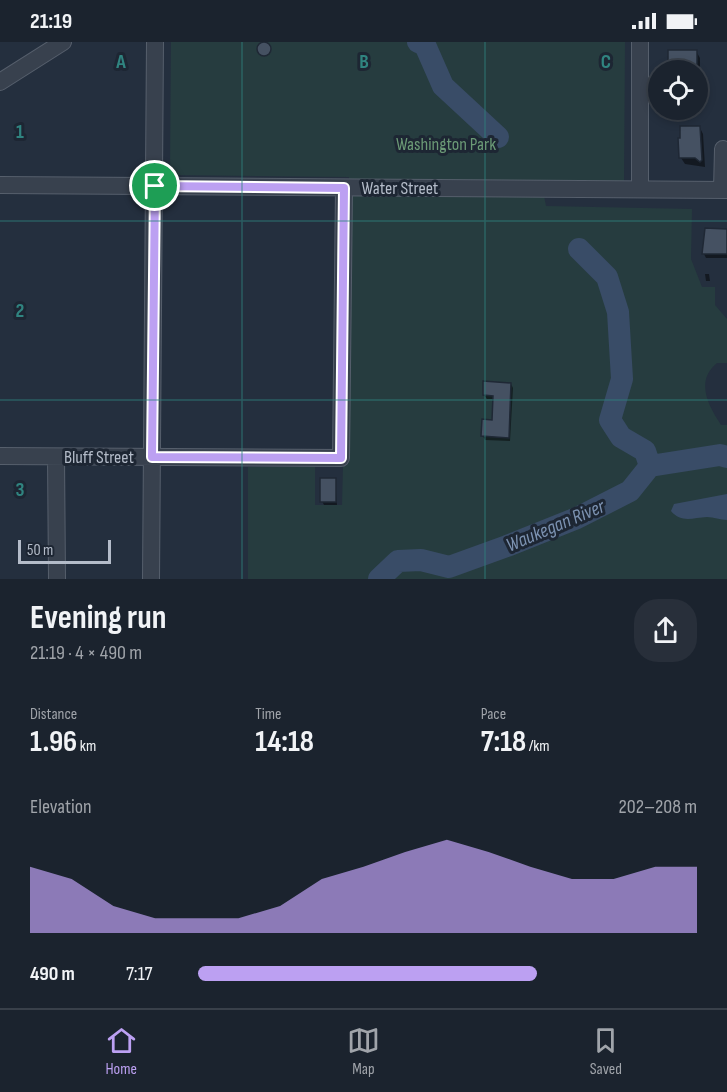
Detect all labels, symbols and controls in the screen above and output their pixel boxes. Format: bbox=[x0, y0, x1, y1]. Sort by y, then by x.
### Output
text: 21:19 bbox=[30, 8, 72, 35]
text: A bbox=[115, 50, 126, 74]
text: B bbox=[359, 50, 369, 74]
text: C bbox=[601, 50, 611, 74]
map controls bbox=[648, 60, 708, 120]
button: locate bbox=[648, 60, 708, 120]
text: 1 bbox=[16, 120, 24, 144]
park label: Washington Park bbox=[396, 134, 496, 155]
pin bbox=[129, 160, 180, 211]
icon: arrive bbox=[138, 169, 171, 202]
street label: Water Street bbox=[362, 178, 439, 199]
text: 2 bbox=[16, 299, 24, 323]
street label: Bluff Street bbox=[64, 447, 135, 468]
text: 3 bbox=[16, 478, 25, 502]
water label: Waukegan River bbox=[502, 494, 610, 557]
scale bar bbox=[18, 537, 111, 564]
text: 50 m bbox=[27, 541, 53, 560]
text: Evening run bbox=[30, 598, 166, 638]
button: share bbox=[634, 599, 697, 662]
text: 21:19 · 4 × 490 m bbox=[30, 641, 142, 665]
text: Distance bbox=[30, 705, 77, 724]
text: Time bbox=[255, 705, 282, 724]
text: Pace bbox=[481, 705, 506, 724]
text: 1.96 bbox=[30, 724, 77, 760]
text: 14:18 bbox=[255, 724, 314, 760]
text: 7:18 bbox=[481, 724, 526, 760]
text: km bbox=[77, 737, 96, 756]
text: /km bbox=[526, 737, 550, 756]
text: Elevation bbox=[30, 795, 92, 819]
text: 202–208 m bbox=[619, 795, 697, 819]
text: 490 m bbox=[30, 962, 75, 986]
text: 7:17 bbox=[126, 962, 153, 986]
tab: Home bbox=[105, 1024, 138, 1079]
tab: Map bbox=[347, 1024, 380, 1079]
tab: Saved bbox=[589, 1024, 622, 1079]

